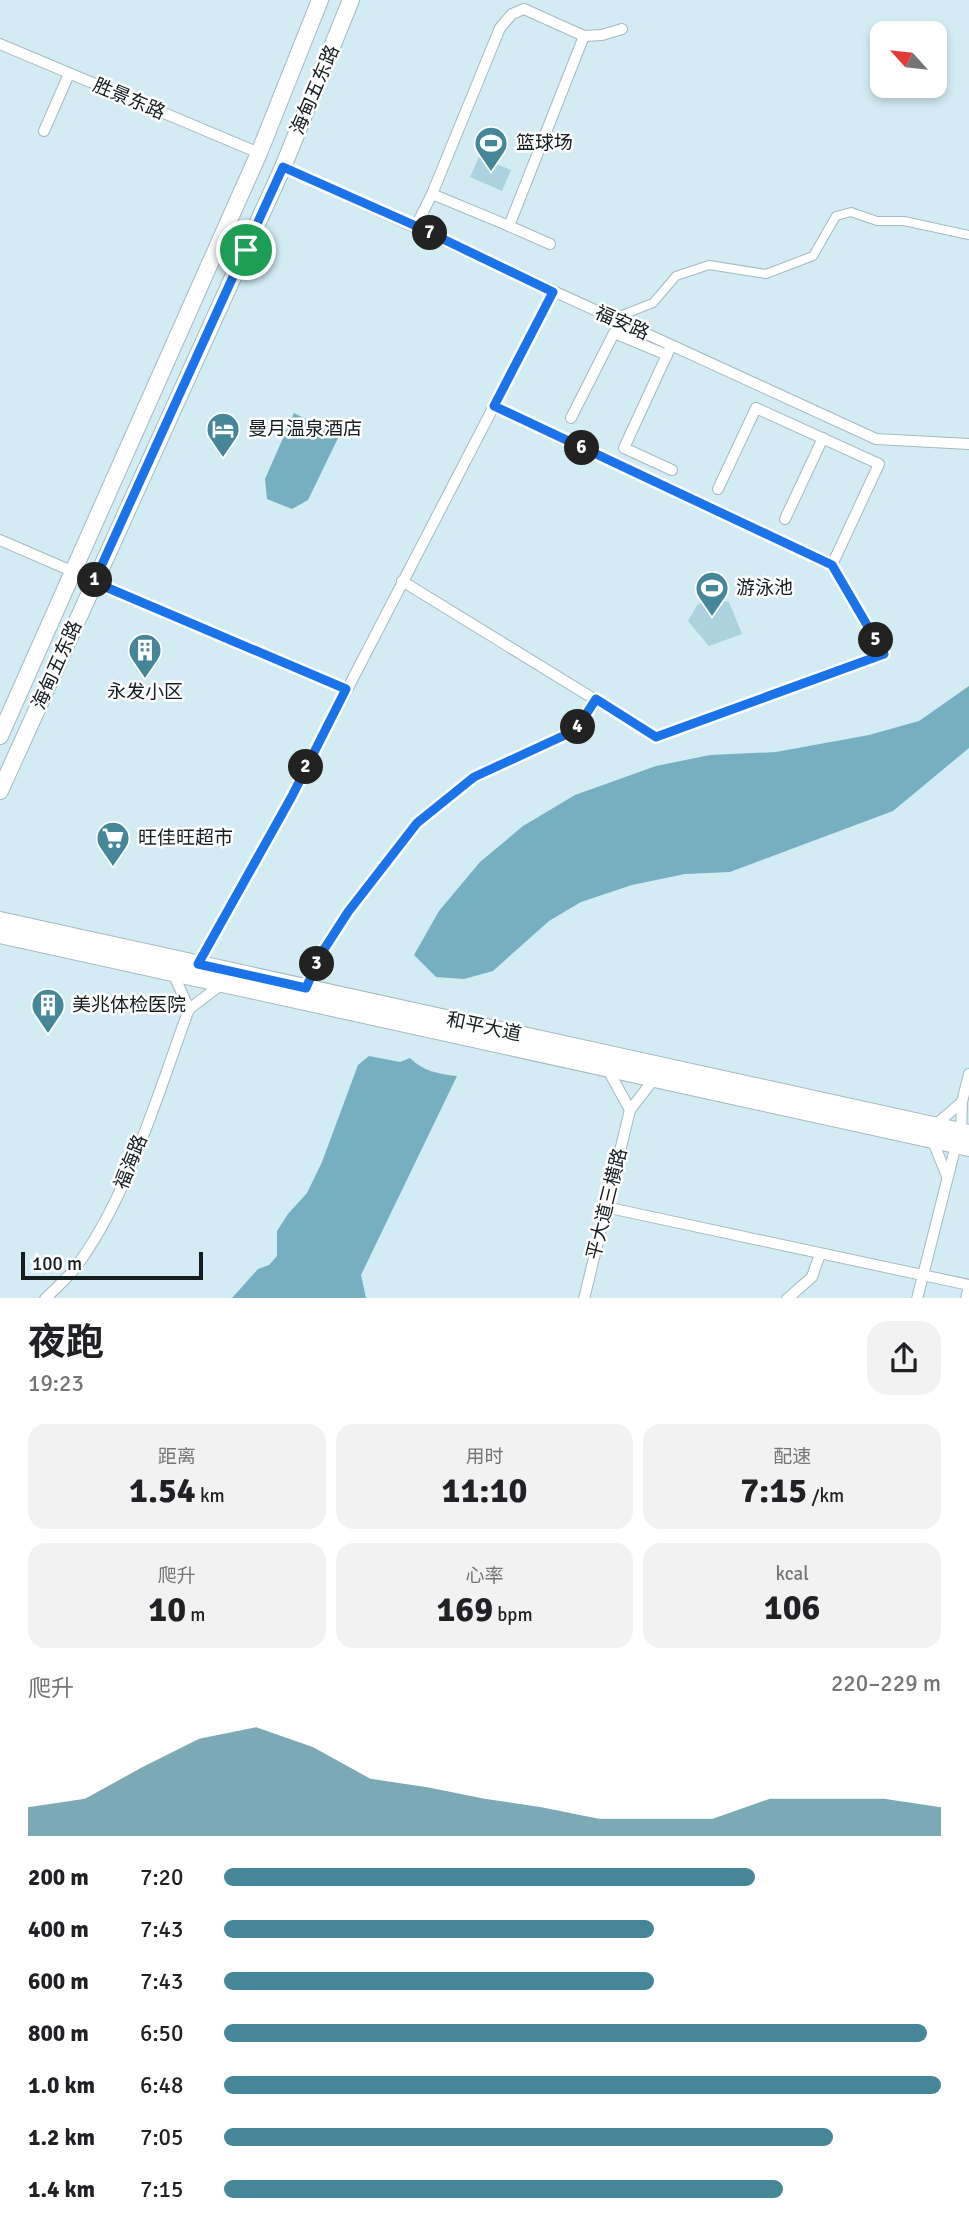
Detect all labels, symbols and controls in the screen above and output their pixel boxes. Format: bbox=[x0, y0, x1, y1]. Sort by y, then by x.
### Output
north arrow bbox=[870, 21, 947, 98]
map controls bbox=[870, 21, 947, 98]
street label: 海甸五东路 bbox=[285, 42, 345, 138]
street label: 胜景东路 bbox=[89, 73, 169, 125]
sports icon: 篮球场 bbox=[472, 124, 510, 173]
place label: 篮球场 bbox=[516, 131, 573, 155]
pin: 7 bbox=[412, 216, 448, 250]
pin bbox=[216, 220, 276, 280]
text: 7 bbox=[424, 220, 435, 244]
icon: arrive bbox=[227, 231, 265, 269]
street label: 福安路 bbox=[591, 300, 653, 346]
hotel icon: 曼月温泉酒店 bbox=[204, 410, 242, 459]
place label: 曼月温泉酒店 bbox=[248, 417, 362, 441]
pin: 6 bbox=[564, 430, 600, 466]
text: 6 bbox=[576, 435, 587, 459]
pin: 1 bbox=[78, 562, 112, 598]
text: 1 bbox=[89, 567, 100, 591]
sports icon: 游泳池 bbox=[693, 569, 731, 618]
place label: 游泳池 bbox=[736, 576, 793, 600]
street label: 海甸五东路 bbox=[27, 617, 87, 713]
pin: 5 bbox=[858, 622, 894, 658]
text: 5 bbox=[870, 627, 881, 651]
building icon: 永发小区 bbox=[126, 631, 164, 680]
place label: 永发小区 bbox=[107, 680, 183, 704]
pin: 4 bbox=[560, 710, 596, 744]
text: 4 bbox=[572, 714, 583, 738]
pin: 2 bbox=[288, 750, 324, 784]
text: 2 bbox=[300, 754, 311, 778]
supermarket icon: 旺佳旺超市 bbox=[94, 819, 132, 868]
place label: 旺佳旺超市 bbox=[138, 826, 233, 850]
pin: 3 bbox=[300, 946, 334, 982]
text: 3 bbox=[311, 951, 322, 975]
building icon: 美兆体检医院 bbox=[29, 986, 67, 1035]
place label: 美兆体检医院 bbox=[72, 993, 186, 1017]
street label: 和平大道 bbox=[444, 1007, 524, 1047]
street label: 福海路 bbox=[109, 1131, 153, 1193]
street label: 平大道三横路 bbox=[582, 1146, 632, 1262]
scale bar bbox=[21, 1250, 203, 1281]
text: 100 m bbox=[32, 1252, 82, 1276]
text: 夜跑 bbox=[28, 1319, 104, 1366]
button: share bbox=[867, 1321, 941, 1395]
text: 19:23 bbox=[28, 1369, 84, 1398]
text: 距离 bbox=[158, 1445, 196, 1469]
text: 用时 bbox=[465, 1445, 504, 1469]
text: 配速 bbox=[773, 1445, 811, 1469]
text: 1.54 bbox=[129, 1469, 196, 1512]
text: 11:10 bbox=[442, 1469, 527, 1512]
text: 7:15 bbox=[740, 1469, 807, 1512]
text: km bbox=[196, 1484, 225, 1508]
text: /km bbox=[807, 1484, 844, 1508]
text: kcal bbox=[775, 1562, 809, 1586]
text: 爬升 bbox=[158, 1564, 196, 1588]
text: 心率 bbox=[465, 1564, 504, 1588]
text: 106 bbox=[764, 1586, 821, 1629]
text: 10 bbox=[148, 1588, 186, 1631]
text: 169 bbox=[436, 1588, 493, 1631]
text: m bbox=[186, 1603, 205, 1627]
text: bpm bbox=[493, 1603, 533, 1627]
text: 220–229 m bbox=[831, 1669, 941, 1698]
text: 爬升 bbox=[28, 1674, 74, 1703]
text: 200 m bbox=[28, 1863, 89, 1892]
text: 7:20 bbox=[140, 1863, 183, 1892]
text: 400 m bbox=[28, 1915, 89, 1944]
text: 7:43 bbox=[140, 1915, 183, 1944]
text: 600 m bbox=[28, 1967, 89, 1996]
text: 7:43 bbox=[140, 1967, 183, 1996]
text: 800 m bbox=[28, 2019, 89, 2048]
text: 6:50 bbox=[140, 2019, 183, 2048]
text: 1.0 km bbox=[28, 2071, 95, 2100]
text: 6:48 bbox=[140, 2071, 183, 2100]
text: 1.2 km bbox=[28, 2123, 95, 2152]
text: 7:05 bbox=[140, 2123, 183, 2152]
text: 1.4 km bbox=[28, 2175, 95, 2204]
text: 7:15 bbox=[140, 2175, 183, 2204]

